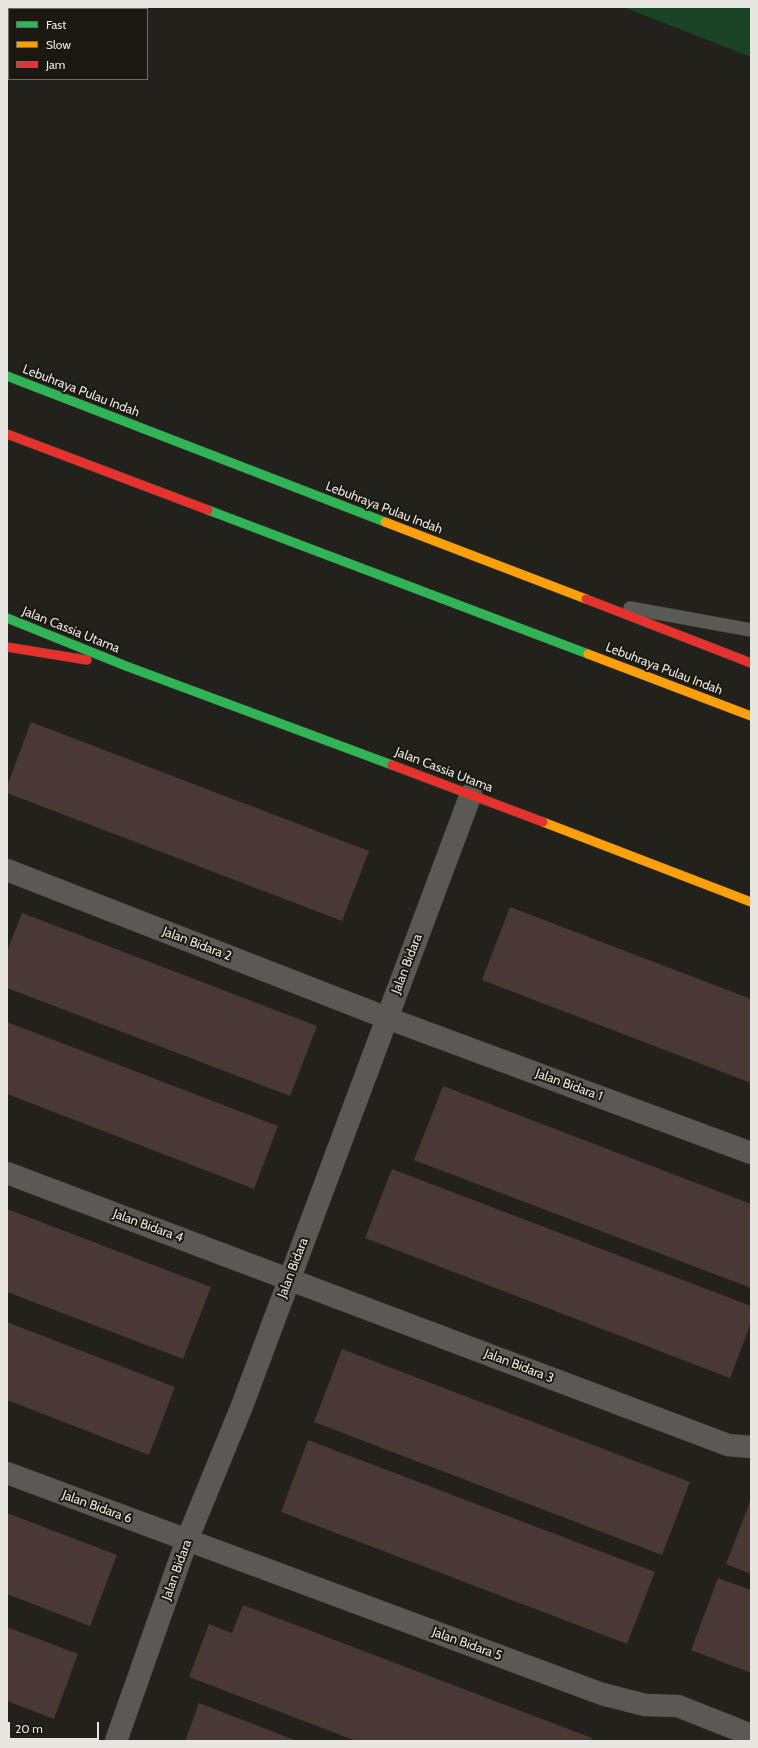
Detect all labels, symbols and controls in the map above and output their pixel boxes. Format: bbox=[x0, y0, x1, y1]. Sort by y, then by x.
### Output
legend bbox=[8, 8, 148, 80]
text: Fast bbox=[46, 17, 66, 32]
text: Slow bbox=[46, 37, 71, 52]
text: Jam bbox=[46, 57, 65, 72]
street label: Lebuhraya Pulau Indah bbox=[20, 362, 142, 420]
street label: Lebuhraya Pulau Indah bbox=[323, 479, 445, 537]
street label: Jalan Cassia Utama bbox=[20, 603, 122, 657]
street label: Lebuhraya Pulau Indah bbox=[603, 640, 725, 698]
street label: Jalan Cassia Utama bbox=[393, 744, 495, 796]
street label: Jalan Bidara 2 bbox=[160, 924, 234, 964]
street label: Jalan Bidara bbox=[388, 932, 426, 996]
street label: Jalan Bidara 1 bbox=[533, 1066, 605, 1104]
street label: Jalan Bidara 4 bbox=[111, 1206, 185, 1246]
street label: Jalan Bidara bbox=[274, 1236, 312, 1300]
street label: Jalan Bidara 3 bbox=[482, 1346, 556, 1386]
street label: Jalan Bidara 6 bbox=[60, 1487, 134, 1527]
street label: Jalan Bidara bbox=[159, 1538, 195, 1602]
street label: Jalan Bidara 5 bbox=[430, 1624, 504, 1664]
scale bar bbox=[10, 1714, 101, 1740]
text: 20 m bbox=[15, 1721, 43, 1736]

